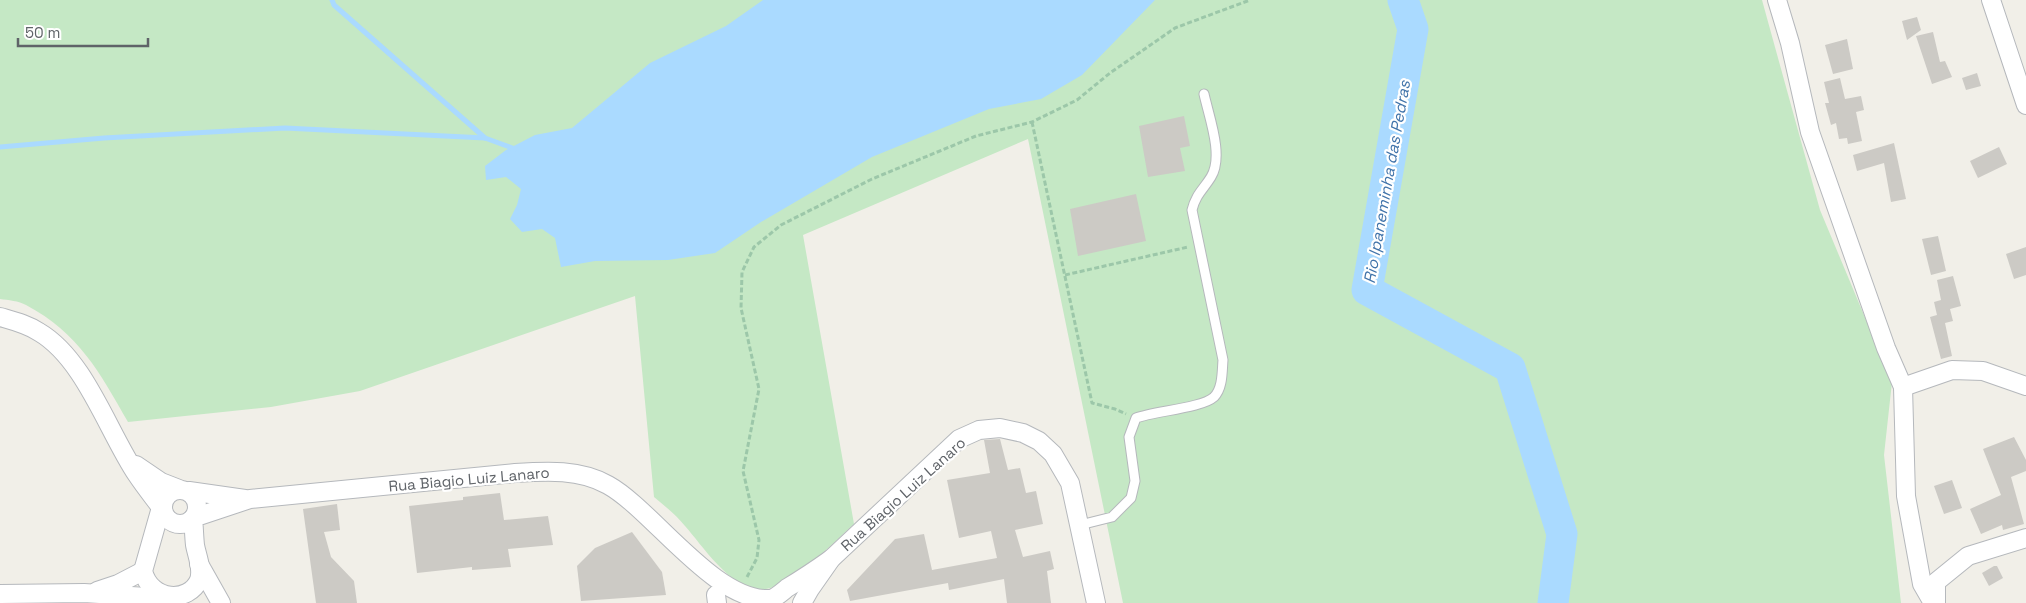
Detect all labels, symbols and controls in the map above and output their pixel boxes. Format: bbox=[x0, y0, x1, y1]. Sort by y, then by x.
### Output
scale bar bbox=[18, 15, 148, 47]
text: 50 m bbox=[25, 23, 60, 42]
water label: Rio Ipaneminha das Pedras bbox=[1359, 78, 1415, 285]
street label: Rua Biagio Luiz Lanaro bbox=[837, 433, 969, 555]
street label: Rua Biagio Luiz Lanaro bbox=[388, 462, 550, 496]

